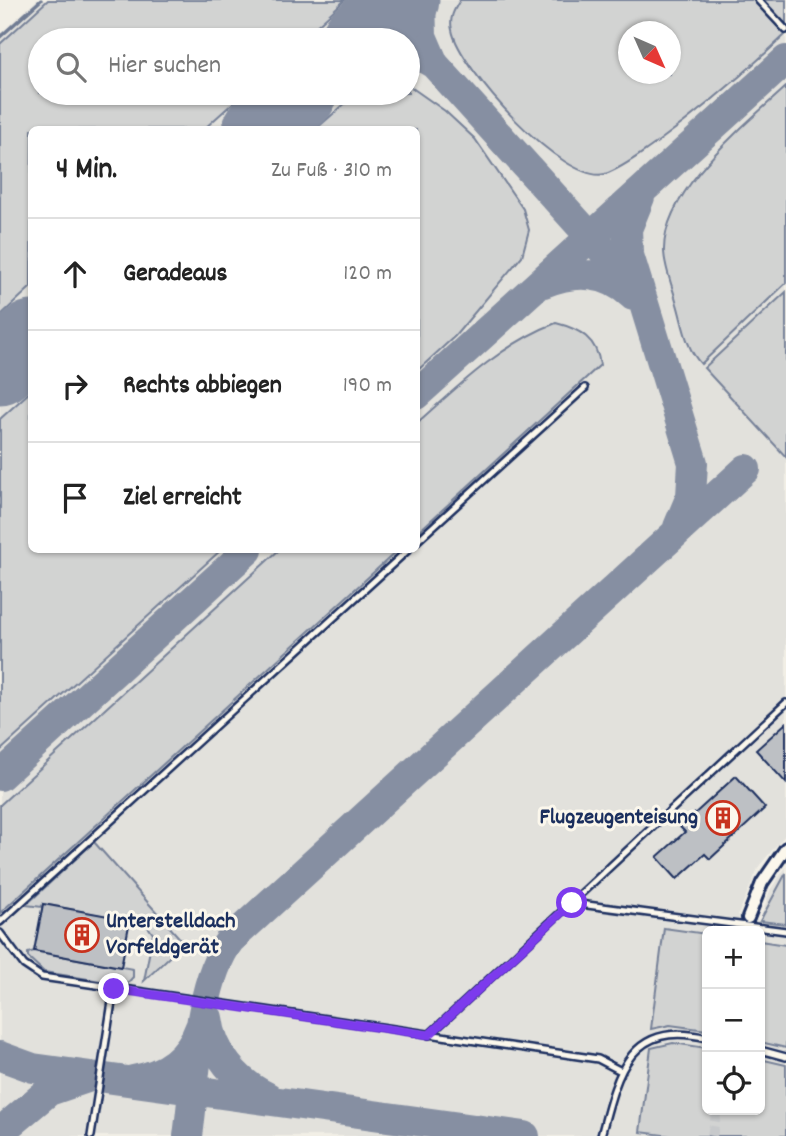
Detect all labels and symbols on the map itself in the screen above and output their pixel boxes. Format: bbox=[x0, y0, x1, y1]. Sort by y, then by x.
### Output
north arrow bbox=[618, 21, 681, 84]
building icon: Flugzeugenteisung bbox=[704, 799, 742, 837]
place label: Flugzeugenteisung bbox=[540, 802, 698, 835]
route start bbox=[556, 887, 587, 918]
place label: Unterstelldach Vorfeldgerät bbox=[106, 906, 235, 965]
building icon: Unterstelldach Vorfeldgerät bbox=[63, 916, 101, 954]
route end bbox=[98, 973, 129, 1004]

